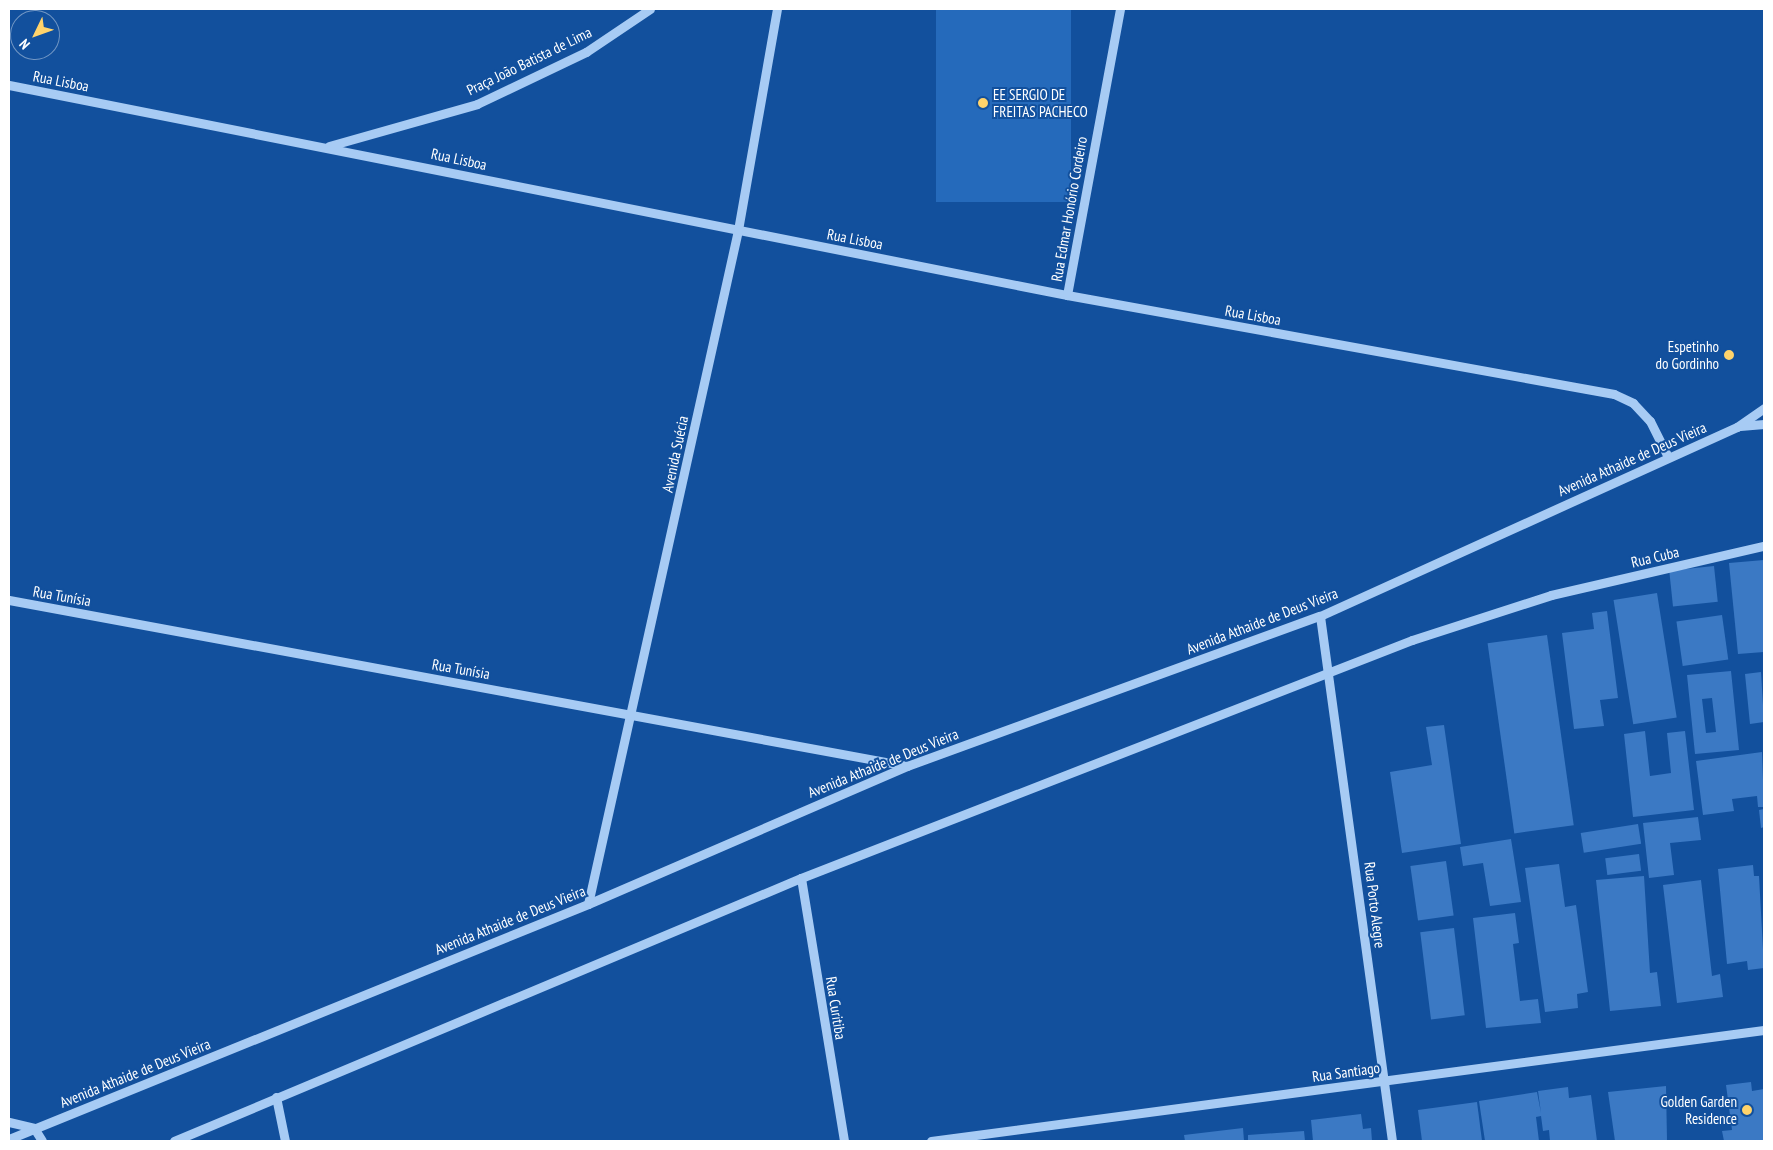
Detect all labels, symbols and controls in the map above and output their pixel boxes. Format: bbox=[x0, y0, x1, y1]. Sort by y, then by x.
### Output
north arrow bbox=[10, 10, 60, 60]
street label: Praça João Batista de Lima bbox=[464, 23, 594, 99]
text: N bbox=[15, 36, 34, 53]
street label: Rua Lisboa bbox=[32, 67, 90, 95]
place label: EE SERGIO DE FREITAS PACHECO bbox=[993, 85, 1088, 120]
marker: EE SERGIO DE FREITAS PACHECO bbox=[977, 97, 989, 109]
street label: Rua Edmar Honório Cordeiro bbox=[1047, 135, 1091, 283]
street label: Rua Lisboa bbox=[430, 144, 488, 174]
street label: Rua Lisboa bbox=[826, 225, 884, 253]
street label: Rua Lisboa bbox=[1224, 301, 1282, 329]
place label: Espetinho do Gordinho bbox=[1655, 337, 1719, 372]
marker: Espetinho do Gordinho bbox=[1723, 349, 1735, 361]
street label: Avenida Suécia bbox=[658, 414, 692, 494]
street label: Avenida Athaide de Deus Vieira bbox=[1555, 418, 1709, 500]
street label: Rua Cuba bbox=[1629, 543, 1681, 571]
street label: Rua Tunísia bbox=[31, 582, 93, 610]
street label: Avenida Athaide de Deus Vieira bbox=[1183, 584, 1341, 658]
street label: Rua Tunísia bbox=[430, 655, 492, 683]
street label: Avenida Athaide de Deus Vieira bbox=[805, 724, 961, 802]
street label: Rua Porto Alegre bbox=[1361, 861, 1389, 949]
street label: Avenida Athaide de Deus Vieira bbox=[432, 881, 588, 959]
street label: Rua Curitiba bbox=[822, 975, 850, 1041]
street label: Avenida Athaide de Deus Vieira bbox=[57, 1034, 213, 1112]
street label: Rua Santiago bbox=[1311, 1058, 1381, 1086]
place label: Golden Garden Residence bbox=[1660, 1092, 1737, 1127]
marker: Golden Garden Residence bbox=[1741, 1104, 1753, 1116]

